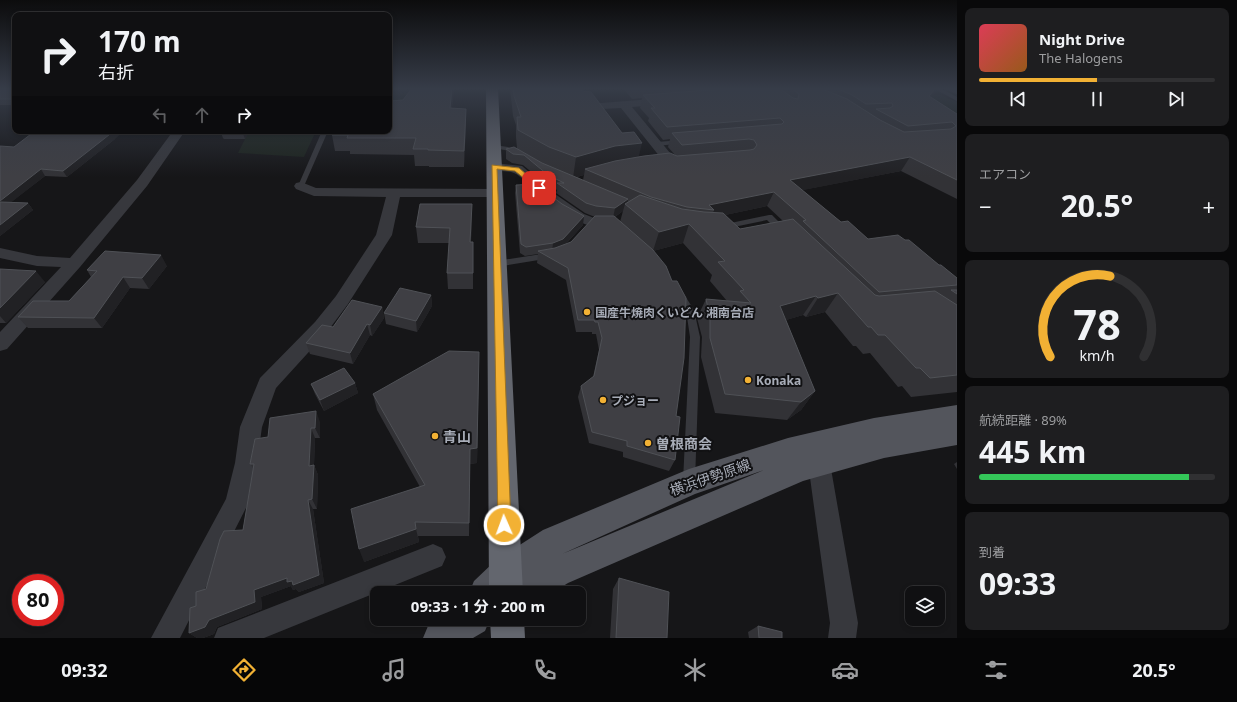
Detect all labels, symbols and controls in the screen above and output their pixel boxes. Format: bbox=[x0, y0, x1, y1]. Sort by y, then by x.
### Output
text: 170 m bbox=[98, 22, 181, 60]
icon: right bbox=[32, 28, 84, 80]
text: Night Drive bbox=[1039, 29, 1125, 49]
text: The Halogens bbox=[1039, 49, 1123, 67]
text: 右折 bbox=[98, 60, 134, 84]
icon: previous bbox=[1007, 88, 1029, 110]
icon: pause bbox=[1086, 88, 1108, 110]
icon: next bbox=[1165, 88, 1187, 110]
icon: left bbox=[149, 104, 171, 126]
icon: ahead bbox=[191, 104, 213, 126]
icon: right bbox=[233, 104, 255, 126]
text: エアコン bbox=[979, 165, 1031, 183]
pin bbox=[522, 171, 556, 205]
icon: arrive bbox=[528, 177, 550, 199]
text: 20.5° bbox=[1061, 185, 1133, 226]
text: − bbox=[979, 191, 992, 221]
text: + bbox=[1202, 191, 1215, 221]
text: 78 bbox=[1073, 296, 1121, 352]
place label: 国産牛焼肉くいどん 湘南台店 bbox=[595, 304, 754, 321]
marker: 国産牛焼肉くいどん 湘南台店 bbox=[582, 307, 592, 317]
text: km/h bbox=[1079, 346, 1115, 365]
place label: Konaka bbox=[756, 372, 801, 389]
marker: Konaka bbox=[743, 375, 753, 385]
place label: プジョー bbox=[611, 392, 659, 409]
marker: プジョー bbox=[598, 395, 608, 405]
text: 航続距離 · 89% bbox=[979, 411, 1067, 429]
place label: 青山 bbox=[443, 427, 471, 446]
marker: 青山 bbox=[430, 431, 440, 441]
text: 445 km bbox=[979, 431, 1086, 472]
place label: 曽根商会 bbox=[656, 434, 712, 453]
marker: 曽根商会 bbox=[643, 438, 653, 448]
street label: 横浜伊勢原線 bbox=[667, 454, 753, 500]
position arrow bbox=[483, 504, 525, 546]
text: 到着 bbox=[979, 543, 1005, 561]
text: 09:33 bbox=[979, 563, 1056, 604]
speed limit sign: 80 bbox=[12, 574, 64, 626]
map controls bbox=[905, 586, 945, 626]
button: layers bbox=[905, 586, 945, 626]
text: 09:33 · 1 分 · 200 m bbox=[411, 596, 545, 616]
icon: directions bbox=[230, 656, 258, 684]
icon: music bbox=[380, 656, 408, 684]
icon: phone bbox=[531, 656, 559, 684]
icon: climate bbox=[681, 656, 709, 684]
icon: car bbox=[831, 656, 859, 684]
icon: filters bbox=[982, 656, 1010, 684]
text: 09:32 bbox=[61, 658, 107, 682]
text: 20.5° bbox=[1132, 658, 1176, 682]

